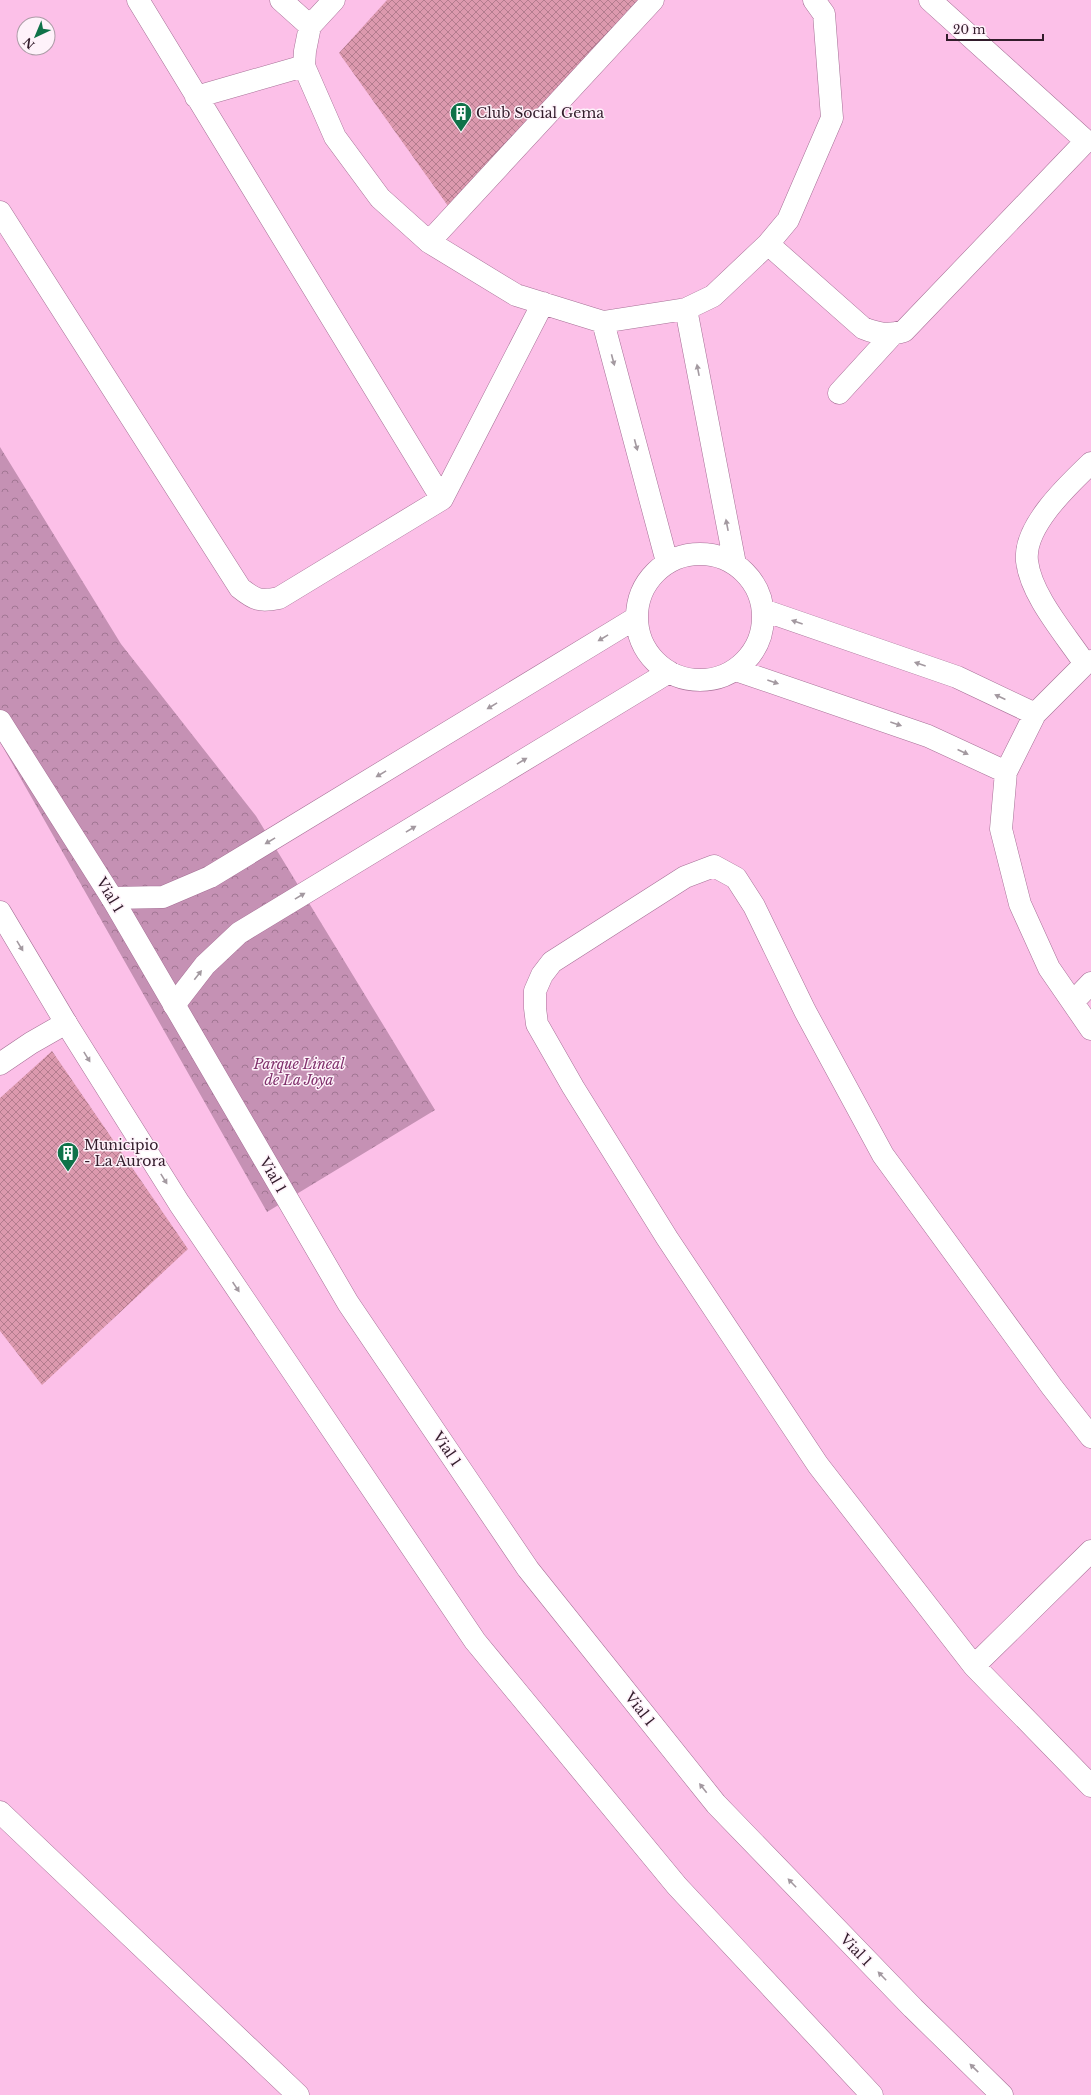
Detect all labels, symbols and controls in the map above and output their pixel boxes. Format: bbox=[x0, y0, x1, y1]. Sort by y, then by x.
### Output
north arrow bbox=[16, 16, 56, 56]
scale bar bbox=[947, 16, 1043, 42]
text: 20 m bbox=[953, 22, 985, 37]
text: N bbox=[20, 34, 38, 52]
building icon: Club Social Gema bbox=[448, 100, 474, 133]
place label: Club Social Gema bbox=[476, 104, 604, 122]
one-way arrow bbox=[610, 354, 616, 366]
one-way arrow bbox=[694, 364, 700, 376]
one-way arrow bbox=[633, 439, 639, 451]
one-way arrow bbox=[724, 519, 730, 531]
one-way arrow bbox=[790, 618, 802, 624]
one-way arrow bbox=[597, 635, 609, 642]
one-way arrow bbox=[913, 661, 925, 667]
one-way arrow bbox=[767, 680, 779, 686]
one-way arrow bbox=[994, 694, 1006, 700]
one-way arrow bbox=[487, 702, 497, 710]
one-way arrow bbox=[890, 722, 902, 728]
one-way arrow bbox=[958, 749, 969, 755]
one-way arrow bbox=[516, 758, 528, 765]
one-way arrow bbox=[375, 770, 387, 777]
one-way arrow bbox=[405, 825, 417, 832]
one-way arrow bbox=[264, 838, 276, 845]
street label: Vial 1 bbox=[92, 873, 128, 916]
one-way arrow bbox=[294, 892, 306, 899]
one-way arrow bbox=[16, 941, 24, 951]
one-way arrow bbox=[194, 969, 202, 980]
one-way arrow bbox=[84, 1051, 91, 1063]
park label: Parque Lineal de La Joya bbox=[252, 1055, 345, 1089]
place label: Municipio - La Aurora bbox=[84, 1136, 166, 1170]
building icon: Municipio - La Aurora bbox=[55, 1140, 81, 1173]
street label: Vial 1 bbox=[255, 1153, 290, 1196]
one-way arrow bbox=[160, 1173, 167, 1185]
one-way arrow bbox=[232, 1282, 240, 1292]
street label: Vial 1 bbox=[428, 1427, 465, 1470]
street label: Vial 1 bbox=[621, 1688, 659, 1730]
one-way arrow bbox=[698, 1782, 707, 1793]
one-way arrow bbox=[787, 1878, 796, 1888]
street label: Vial 1 bbox=[836, 1929, 876, 1970]
one-way arrow bbox=[878, 1972, 887, 1981]
one-way arrow bbox=[969, 2063, 979, 2073]

